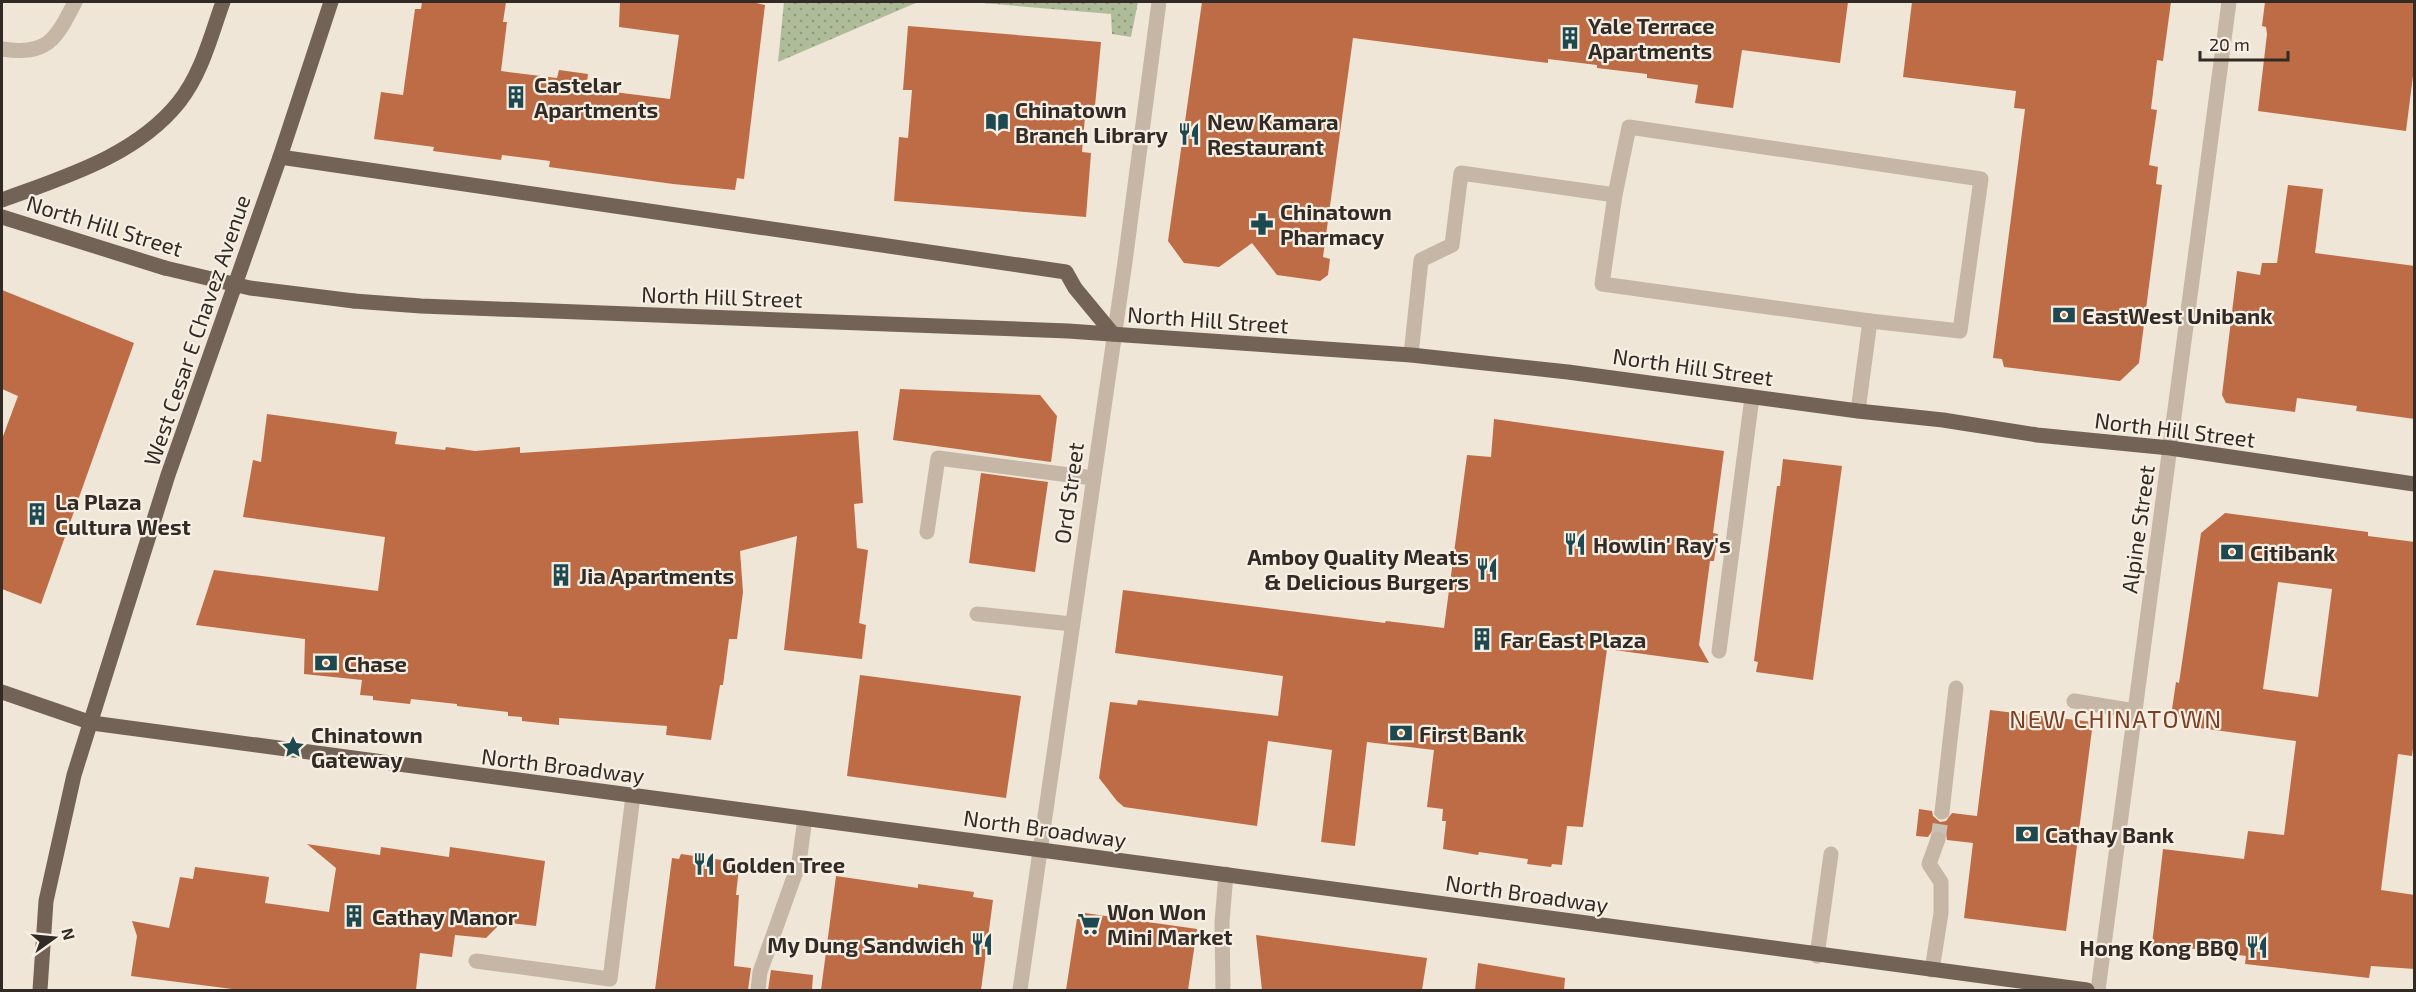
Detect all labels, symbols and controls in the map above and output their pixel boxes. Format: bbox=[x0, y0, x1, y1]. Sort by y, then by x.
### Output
place label: Yale Terrace Apartments bbox=[1588, 12, 1715, 63]
scale bar bbox=[2200, 24, 2288, 62]
building icon: Yale Terrace Apartments bbox=[1557, 25, 1583, 51]
text: 20 m bbox=[2209, 33, 2250, 55]
place label: Castelar Apartments bbox=[534, 71, 658, 122]
building icon: Castelar Apartments bbox=[503, 84, 529, 110]
place label: Chinatown Branch Library bbox=[1015, 96, 1169, 148]
place label: New Kamara Restaurant bbox=[1207, 108, 1339, 159]
library icon: Chinatown Branch Library bbox=[984, 109, 1010, 135]
restaurant icon: New Kamara Restaurant bbox=[1176, 121, 1202, 147]
street label: North Hill Street bbox=[24, 189, 186, 261]
street label: West Cesar E Chavez Avenue bbox=[137, 191, 255, 469]
place label: Chinatown Pharmacy bbox=[1280, 198, 1392, 250]
pharmacy icon: Chinatown Pharmacy bbox=[1249, 211, 1275, 237]
street label: North Hill Street bbox=[641, 280, 803, 312]
street label: North Hill Street bbox=[1126, 300, 1290, 338]
bank icon: EastWest Unibank bbox=[2051, 302, 2077, 328]
place label: EastWest Unibank bbox=[2082, 302, 2273, 328]
street label: North Hill Street bbox=[1611, 342, 1775, 390]
street label: North Hill Street bbox=[2093, 406, 2257, 452]
street label: Ord Street bbox=[1048, 441, 1088, 545]
street label: Alpine Street bbox=[2115, 463, 2159, 595]
place label: La Plaza Cultura West bbox=[55, 488, 191, 539]
building icon: La Plaza Cultura West bbox=[24, 501, 50, 527]
restaurant icon: Howlin' Ray's bbox=[1562, 531, 1588, 557]
place label: Howlin' Ray's bbox=[1593, 531, 1731, 558]
bank icon: Citibank bbox=[2219, 539, 2245, 565]
place label: Citibank bbox=[2250, 539, 2336, 565]
place label: Amboy Quality Meats & Delicious Burgers bbox=[1247, 543, 1469, 594]
restaurant icon: Amboy Quality Meats & Delicious Burgers bbox=[1474, 556, 1500, 582]
building icon: Jia Apartments bbox=[548, 562, 574, 588]
place label: Jia Apartments bbox=[579, 562, 734, 588]
building icon: Far East Plaza bbox=[1469, 626, 1495, 652]
place label: Far East Plaza bbox=[1500, 626, 1646, 652]
bank icon: Chase bbox=[313, 650, 339, 676]
place label: Chase bbox=[344, 650, 407, 676]
district label: NEW CHINATOWN bbox=[2009, 704, 2223, 733]
bank icon: First Bank bbox=[1388, 720, 1414, 746]
place label: First Bank bbox=[1419, 720, 1525, 746]
place label: Chinatown Gateway bbox=[311, 721, 423, 773]
place icon: Chinatown Gateway bbox=[280, 734, 306, 760]
street label: North Broadway bbox=[480, 742, 646, 788]
street label: North Broadway bbox=[962, 804, 1128, 852]
bank icon: Cathay Bank bbox=[2014, 821, 2040, 847]
place label: Cathay Bank bbox=[2045, 821, 2175, 848]
restaurant icon: Golden Tree bbox=[691, 851, 717, 877]
place label: Golden Tree bbox=[722, 851, 845, 877]
street label: North Broadway bbox=[1444, 869, 1610, 917]
place label: Won Won Mini Market bbox=[1107, 898, 1233, 949]
building icon: Cathay Manor bbox=[341, 903, 367, 929]
place label: Cathay Manor bbox=[372, 903, 518, 930]
north arrow bbox=[24, 908, 84, 968]
supermarket icon: Won Won Mini Market bbox=[1076, 911, 1102, 937]
text: N bbox=[58, 926, 80, 942]
place label: My Dung Sandwich bbox=[767, 931, 964, 958]
restaurant icon: My Dung Sandwich bbox=[969, 931, 995, 957]
place label: Hong Kong BBQ bbox=[2079, 934, 2239, 961]
restaurant icon: Hong Kong BBQ bbox=[2244, 934, 2270, 960]

